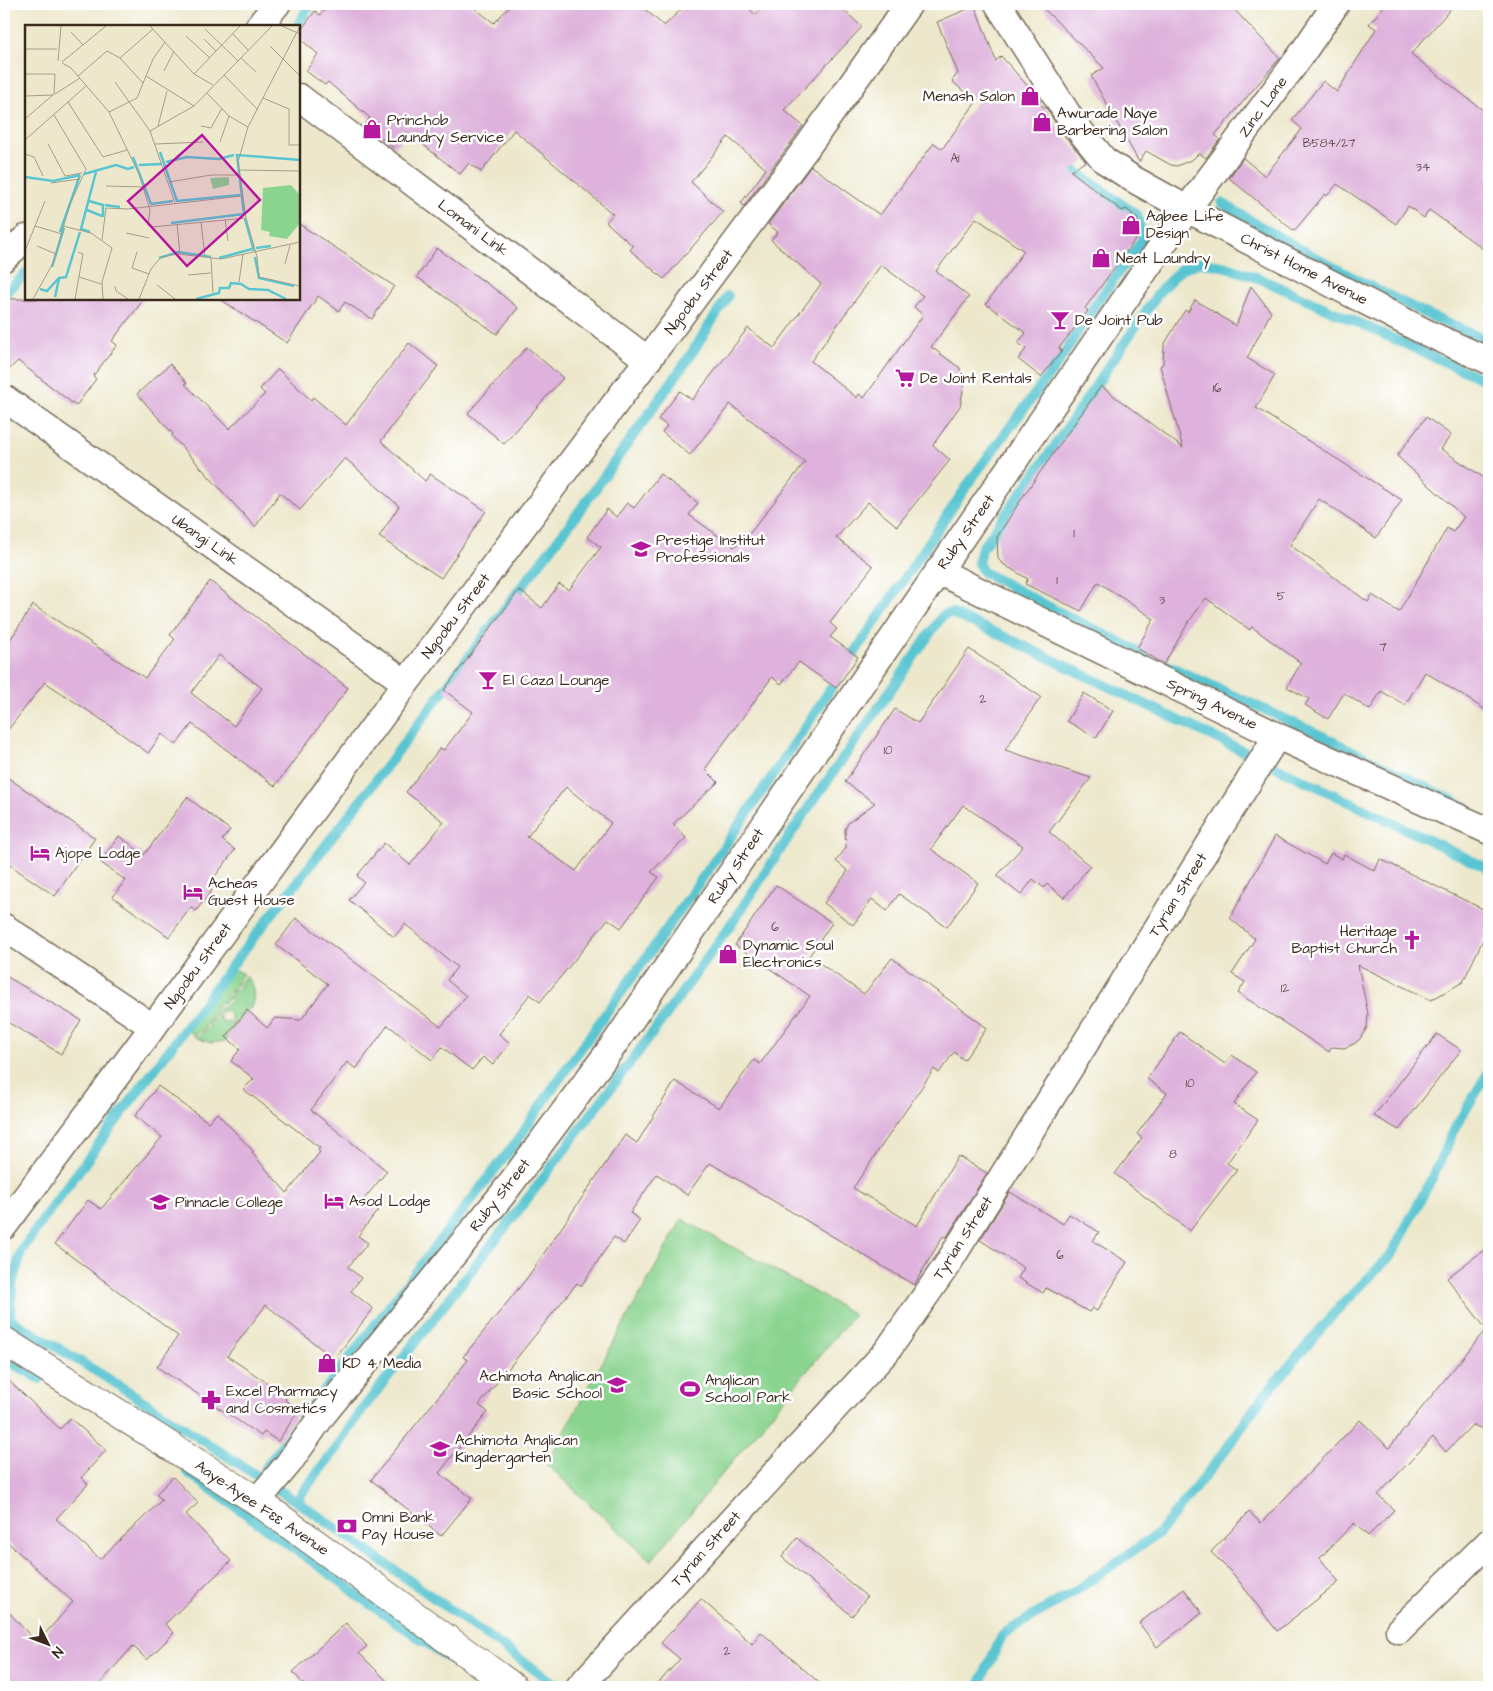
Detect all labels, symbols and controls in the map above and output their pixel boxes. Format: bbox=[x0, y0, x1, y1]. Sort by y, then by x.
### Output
inset map bbox=[25, 25, 300, 300]
street label: Zinc Lane bbox=[1234, 72, 1292, 142]
shop icon: Menash Salon bbox=[1019, 85, 1041, 107]
place label: Menash Salon bbox=[923, 86, 1015, 107]
place label: Awurade Naye Barbering Salon bbox=[1057, 103, 1168, 142]
place label: Princhob Laundry Service bbox=[387, 110, 504, 149]
shop icon: Awurade Naye Barbering Salon bbox=[1031, 111, 1053, 133]
shop icon: Princhob Laundry Service bbox=[361, 118, 383, 140]
house number: B584/27 bbox=[1303, 135, 1356, 152]
house number: A1 bbox=[950, 150, 960, 167]
house number: 34 bbox=[1416, 159, 1430, 176]
street label: Lomani Link bbox=[433, 195, 513, 261]
place label: Agbee Life Design bbox=[1146, 206, 1224, 245]
shop icon: Agbee Life Design bbox=[1120, 214, 1142, 236]
street label: Christ Home Avenue bbox=[1237, 228, 1371, 310]
street label: Ngoobu Street bbox=[660, 245, 739, 340]
shop icon: Neat Laundry bbox=[1090, 247, 1112, 269]
place label: Neat Laundry bbox=[1116, 248, 1211, 270]
bar icon: De Joint Pub bbox=[1049, 309, 1071, 331]
place label: De Joint Pub bbox=[1075, 310, 1163, 331]
supermarket icon: De Joint Rentals bbox=[894, 367, 916, 389]
place label: De Joint Rentals bbox=[920, 368, 1032, 389]
house number: 16 bbox=[1212, 380, 1222, 397]
street label: Ruby Street bbox=[932, 490, 1000, 574]
street label: Ubangi Link bbox=[167, 509, 243, 572]
house number: 1 bbox=[1073, 525, 1075, 542]
place label: Prestige Institut Professionals bbox=[656, 530, 765, 568]
school or university icon: Prestige Institut Professionals bbox=[630, 538, 652, 560]
street label: Ngoobu Street bbox=[417, 569, 496, 664]
house number: 1 bbox=[1056, 572, 1058, 589]
house number: 5 bbox=[1277, 588, 1286, 605]
house number: 3 bbox=[1159, 592, 1165, 609]
house number: 7 bbox=[1379, 639, 1387, 656]
bar icon: El Caza Lounge bbox=[477, 669, 499, 691]
place label: El Caza Lounge bbox=[503, 670, 609, 692]
street label: Spring Avenue bbox=[1163, 673, 1261, 736]
house number: 2 bbox=[980, 691, 987, 708]
house number: 10 bbox=[883, 742, 893, 759]
street label: Ruby Street bbox=[703, 824, 770, 909]
hotel icon: Ajope Lodge bbox=[29, 842, 51, 864]
place label: Ajope Lodge bbox=[55, 843, 141, 865]
street label: Tyrian Street bbox=[1144, 849, 1213, 942]
place label: Acheas Guest House bbox=[208, 873, 295, 911]
hotel icon: Acheas Guest House bbox=[182, 881, 204, 903]
street label: Ngoobu Street bbox=[159, 918, 237, 1014]
house number: 6 bbox=[771, 919, 779, 936]
place label: Heritage Baptist Church bbox=[1292, 921, 1398, 959]
church icon: Heritage Baptist Church bbox=[1401, 929, 1423, 951]
place label: Dynamic Soul Electronics bbox=[743, 935, 834, 973]
shop icon: Dynamic Soul Electronics bbox=[717, 943, 739, 965]
house number: 12 bbox=[1281, 980, 1289, 997]
house number: 10 bbox=[1185, 1075, 1195, 1092]
house number: 8 bbox=[1169, 1146, 1177, 1163]
street label: Ruby Street bbox=[465, 1154, 536, 1236]
hotel icon: Asod Lodge bbox=[323, 1190, 345, 1212]
school or university icon: Pinnacle College bbox=[149, 1191, 171, 1213]
place label: Asod Lodge bbox=[349, 1191, 431, 1213]
place label: Pinnacle College bbox=[175, 1192, 283, 1214]
street label: Tyrian Street bbox=[928, 1192, 999, 1284]
house number: 6 bbox=[1056, 1247, 1064, 1264]
shop icon: KD 4 Media bbox=[316, 1352, 338, 1374]
place label: KD 4 Media bbox=[342, 1353, 422, 1374]
place label: Achimota Anglican Basic School bbox=[479, 1366, 602, 1404]
place label: Anglican School Park bbox=[705, 1370, 791, 1408]
school or university icon: Achimota Anglican Basic School bbox=[606, 1374, 628, 1396]
sports icon: Anglican School Park bbox=[679, 1378, 701, 1400]
place label: Excel Pharmacy and Cosmetics bbox=[226, 1381, 338, 1419]
pharmacy icon: Excel Pharmacy and Cosmetics bbox=[200, 1389, 222, 1411]
place label: Achimota Anglican Kingdergarten bbox=[455, 1430, 578, 1469]
school or university icon: Achimota Anglican Kingdergarten bbox=[429, 1438, 451, 1460]
street label: Aaye-Ayee Fɛɛ Avenue bbox=[190, 1455, 333, 1561]
street label: Tyrian Street bbox=[666, 1506, 747, 1592]
place label: Omni Bank Pay House bbox=[362, 1507, 435, 1546]
bank icon: Omni Bank Pay House bbox=[336, 1515, 358, 1537]
north arrow bbox=[22, 1618, 72, 1668]
text: N bbox=[46, 1642, 67, 1662]
house number: 2 bbox=[724, 1643, 731, 1660]

